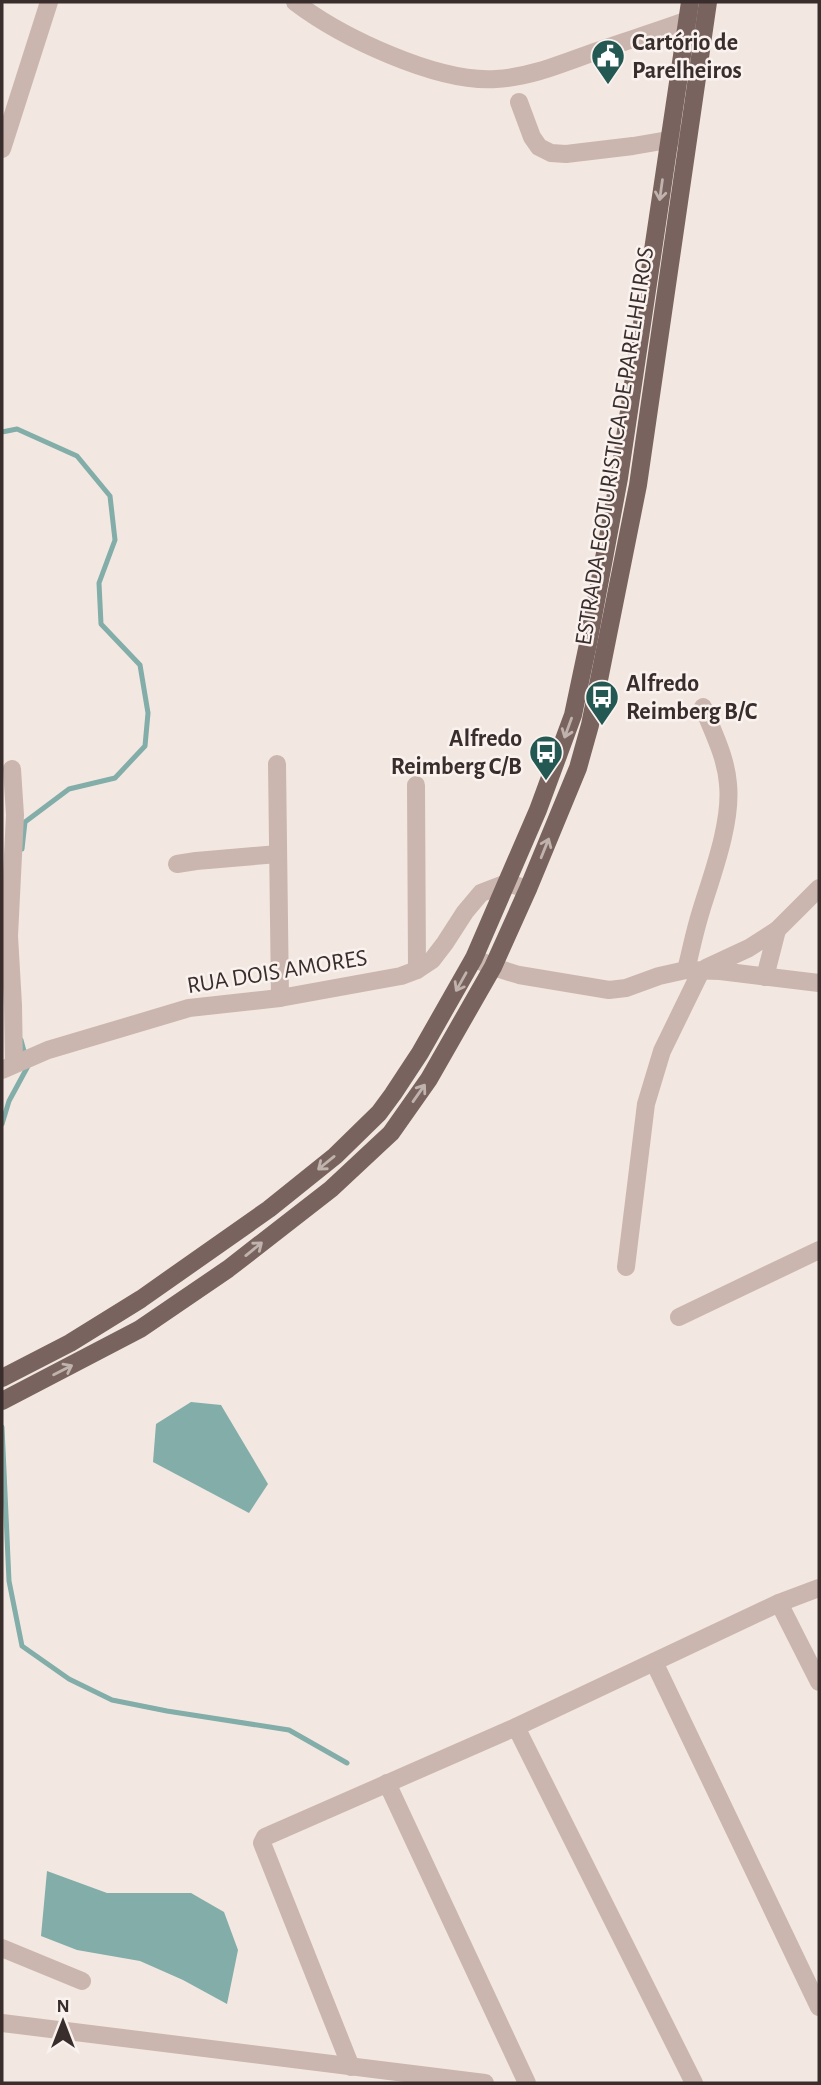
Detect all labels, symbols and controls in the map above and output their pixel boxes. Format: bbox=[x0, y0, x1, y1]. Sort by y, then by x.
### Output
place label: Cartório de Parelheiros bbox=[632, 31, 742, 83]
public building icon: Cartório de Parelheiros bbox=[589, 37, 627, 86]
one-way arrow bbox=[654, 178, 667, 201]
street label: ESTRADA ECOTURISTICA DE PARELHEIROS bbox=[572, 245, 658, 647]
place label: Alfredo Reimberg B/C bbox=[626, 672, 758, 724]
bus stop icon: Alfredo Reimberg B/C bbox=[583, 678, 621, 727]
one-way arrow bbox=[561, 717, 574, 738]
place label: Alfredo Reimberg C/B bbox=[391, 727, 522, 779]
bus stop icon: Alfredo Reimberg C/B bbox=[527, 733, 565, 782]
one-way arrow bbox=[539, 838, 552, 859]
street label: RUA DOIS AMORES bbox=[185, 946, 369, 998]
one-way arrow bbox=[454, 972, 468, 992]
one-way arrow bbox=[412, 1084, 426, 1103]
one-way arrow bbox=[317, 1156, 335, 1171]
one-way arrow bbox=[245, 1241, 263, 1256]
one-way arrow bbox=[52, 1363, 72, 1377]
north arrow bbox=[28, 1987, 98, 2057]
text: N bbox=[56, 1997, 70, 2016]

